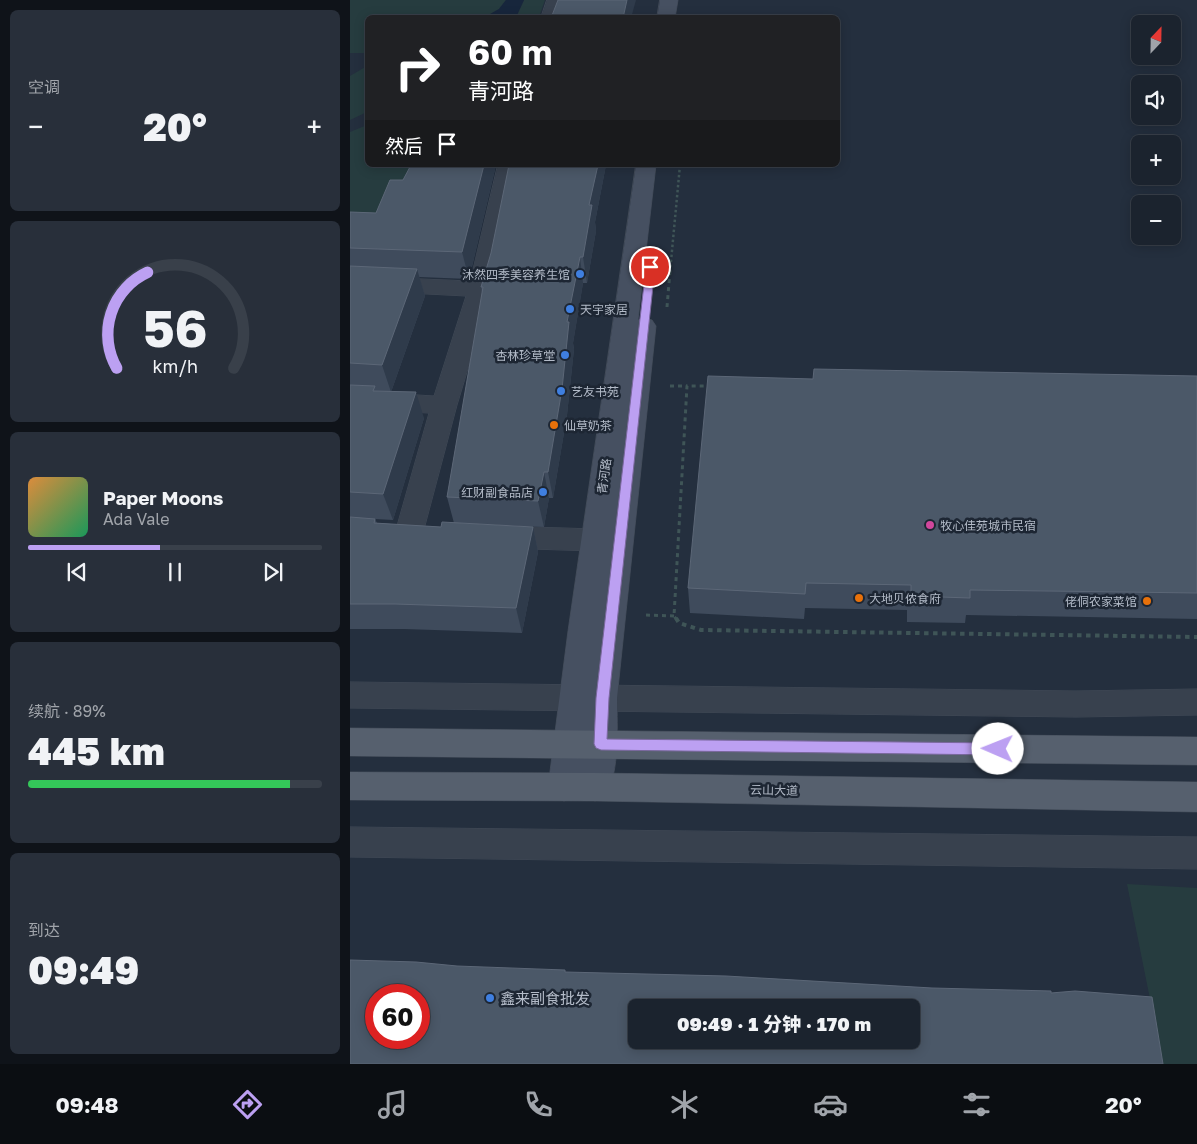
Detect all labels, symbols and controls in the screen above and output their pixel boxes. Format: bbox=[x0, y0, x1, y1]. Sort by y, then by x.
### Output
north arrow bbox=[1131, 15, 1181, 65]
map controls bbox=[1131, 15, 1181, 245]
text: 60 m bbox=[468, 31, 552, 73]
icon: right bbox=[385, 35, 450, 100]
button: sound bbox=[1131, 75, 1181, 125]
text: 空调 bbox=[28, 77, 60, 97]
text: 青河路 bbox=[468, 77, 534, 104]
text: 20° bbox=[143, 104, 207, 149]
text: − bbox=[28, 110, 43, 143]
text: + bbox=[307, 110, 322, 143]
icon: arrive bbox=[433, 130, 461, 158]
text: 然后 bbox=[385, 134, 423, 157]
button: + bbox=[1131, 135, 1181, 185]
button: − bbox=[1131, 195, 1181, 245]
pin bbox=[629, 246, 671, 288]
icon: arrive bbox=[636, 253, 664, 281]
place label: 沐然四季美容养生馆 bbox=[462, 267, 570, 282]
marker: 沐然四季美容养生馆 bbox=[574, 268, 586, 280]
text: 56 bbox=[143, 296, 207, 358]
place label: 天宇家居 bbox=[580, 302, 628, 317]
marker: 天宇家居 bbox=[564, 303, 576, 315]
place label: 杏林珍草堂 bbox=[495, 348, 555, 363]
marker: 杏林珍草堂 bbox=[559, 349, 571, 361]
text: km/h bbox=[152, 355, 198, 377]
place label: 艺友书苑 bbox=[571, 384, 619, 399]
marker: 艺友书苑 bbox=[555, 385, 567, 397]
place label: 仙草奶茶 bbox=[564, 418, 612, 433]
marker: 仙草奶茶 bbox=[548, 419, 560, 431]
street label: 青河路 bbox=[594, 457, 614, 495]
place label: 红财副食品店 bbox=[461, 485, 533, 500]
text: Paper Moons bbox=[103, 486, 223, 509]
marker: 红财副食品店 bbox=[537, 486, 549, 498]
text: Ada Vale bbox=[103, 509, 169, 529]
place label: 牧心佳苑城市民宿 bbox=[940, 518, 1036, 533]
marker: 牧心佳苑城市民宿 bbox=[924, 519, 936, 531]
icon: previous bbox=[63, 558, 91, 586]
icon: pause bbox=[161, 558, 189, 586]
icon: next bbox=[259, 558, 287, 586]
place label: 大地贝侬食府 bbox=[869, 591, 941, 606]
marker: 大地贝侬食府 bbox=[853, 592, 865, 604]
place label: 佬侗农家菜馆 bbox=[1065, 594, 1137, 609]
marker: 佬侗农家菜馆 bbox=[1141, 595, 1153, 607]
text: 续航 · 89% bbox=[28, 701, 106, 721]
position arrow bbox=[971, 722, 1023, 774]
text: 445 km bbox=[28, 728, 165, 773]
street label: 云山大道 bbox=[750, 782, 798, 798]
text: 到达 bbox=[28, 920, 60, 940]
text: 09:49 bbox=[28, 947, 139, 992]
speed limit sign: 60 bbox=[365, 984, 430, 1049]
place label: 鑫来副食批发 bbox=[500, 989, 590, 1007]
marker: 鑫来副食批发 bbox=[484, 992, 496, 1004]
text: 09:49 · 1 分钟 · 170 m bbox=[677, 1012, 871, 1035]
icon: directions bbox=[230, 1087, 265, 1122]
icon: music bbox=[375, 1087, 410, 1122]
icon: phone bbox=[521, 1087, 556, 1122]
icon: climate bbox=[667, 1087, 702, 1122]
icon: car bbox=[813, 1087, 848, 1122]
icon: filters bbox=[959, 1087, 994, 1122]
text: 09:48 bbox=[55, 1091, 119, 1118]
text: 20° bbox=[1105, 1091, 1141, 1118]

